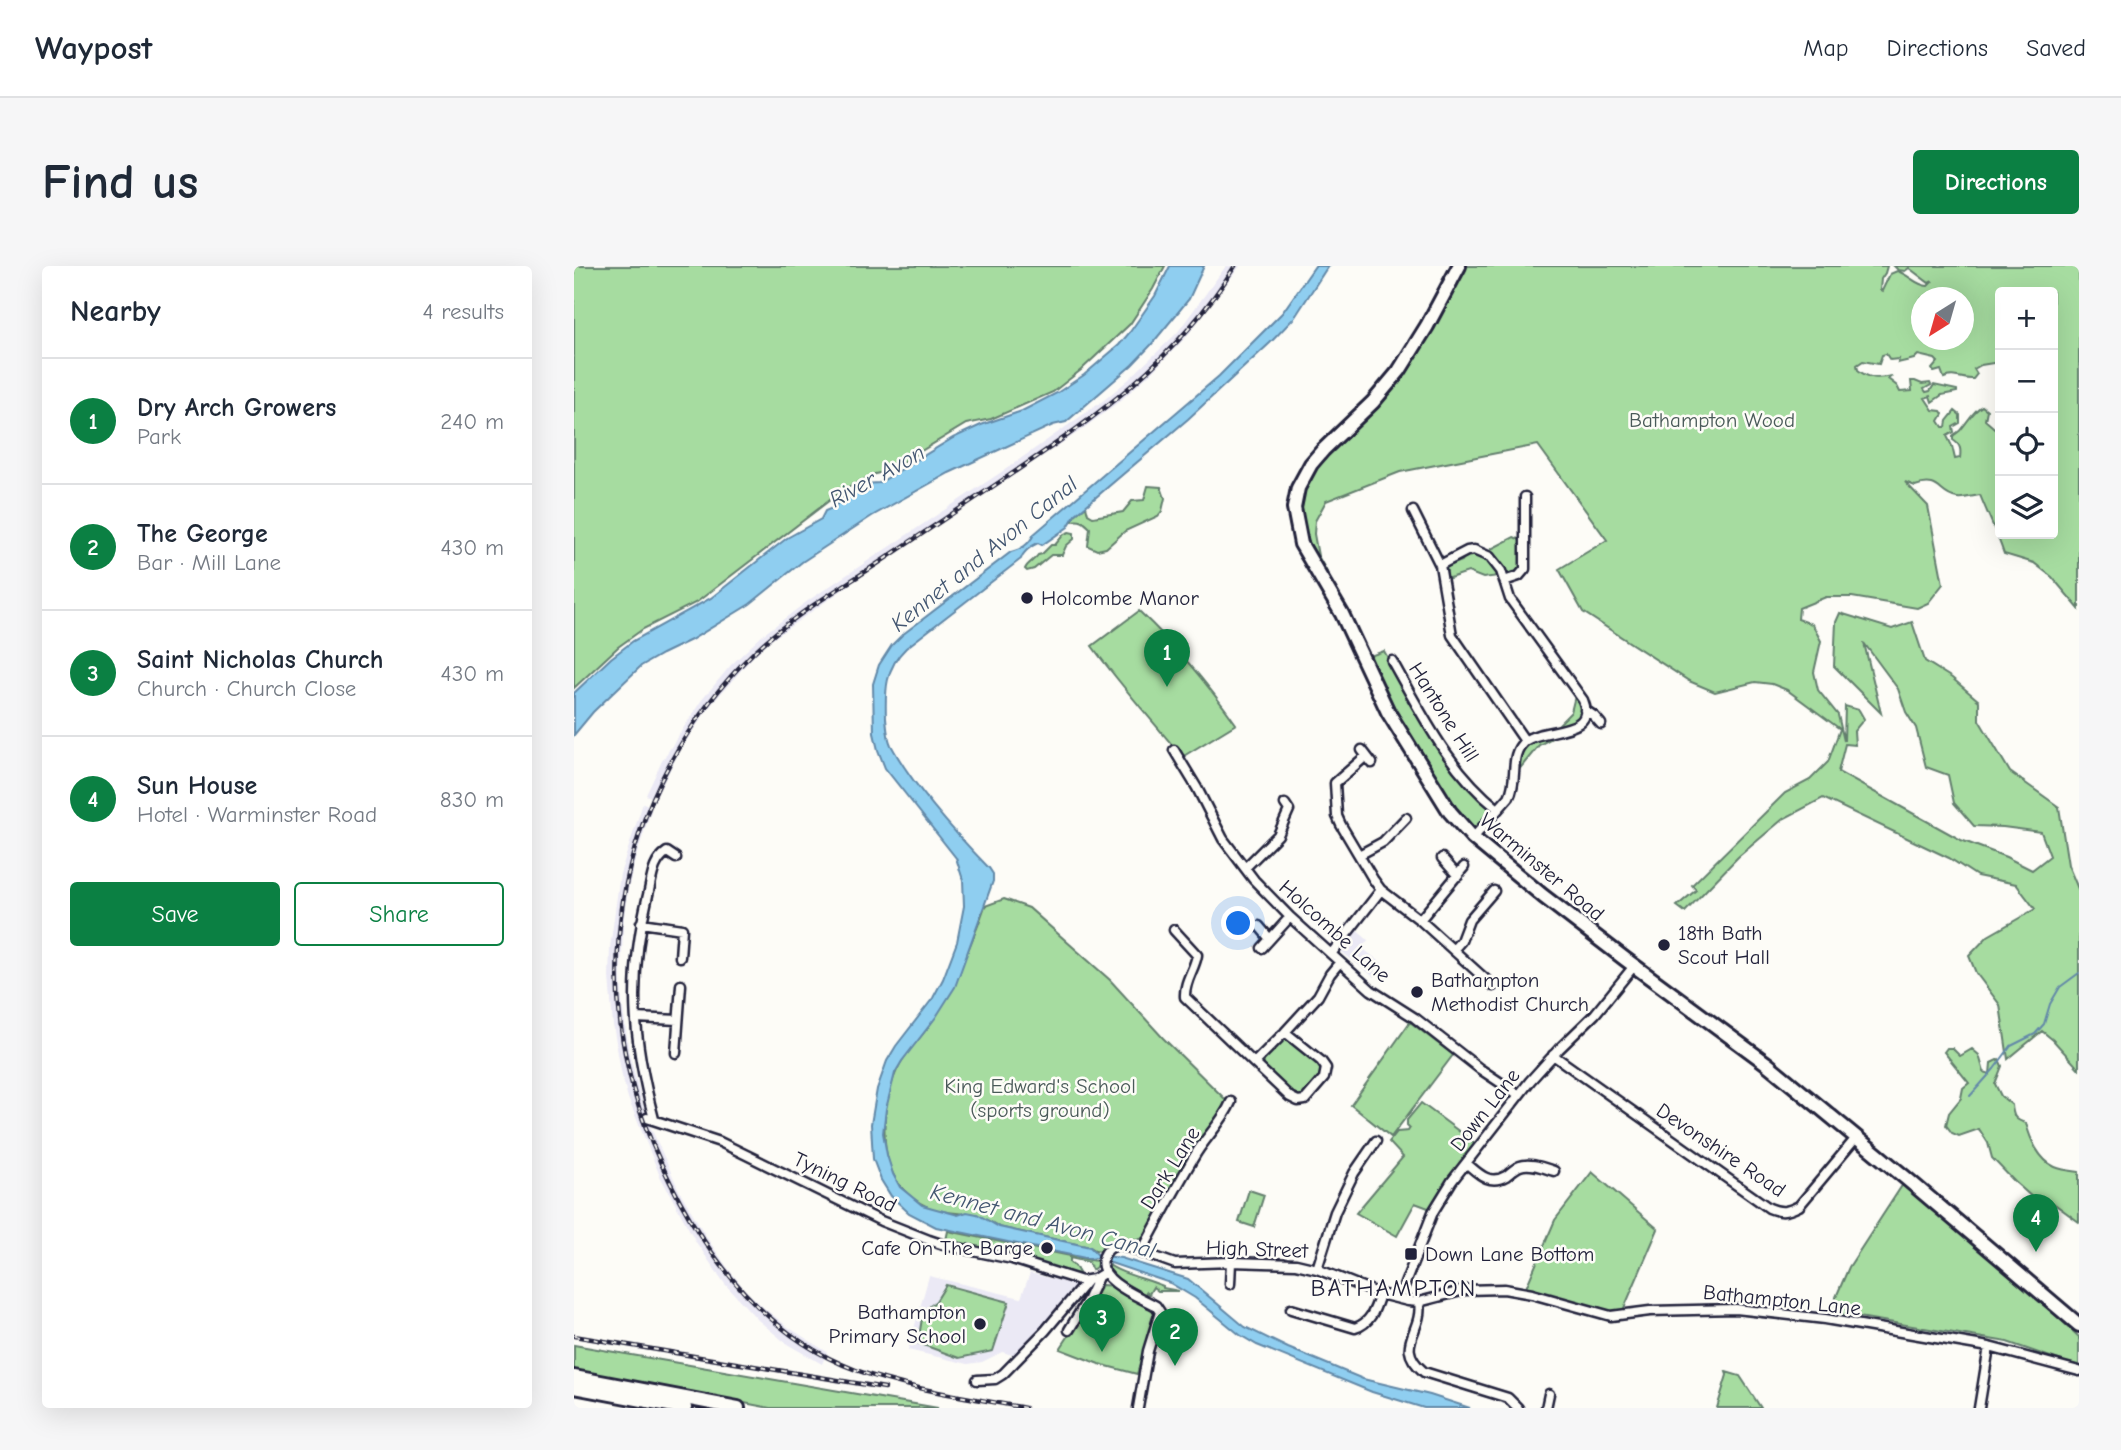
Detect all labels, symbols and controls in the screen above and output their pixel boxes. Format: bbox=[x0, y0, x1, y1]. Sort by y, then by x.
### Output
text: Waypost bbox=[35, 29, 152, 67]
text: Map bbox=[1803, 34, 1849, 62]
text: Directions bbox=[1887, 34, 1988, 62]
text: Saved bbox=[2026, 34, 2086, 62]
button: Directions bbox=[1913, 150, 2079, 214]
text: Find us bbox=[42, 154, 198, 210]
north arrow bbox=[1911, 287, 1974, 350]
map controls bbox=[1995, 287, 2058, 539]
button: + bbox=[1995, 287, 2058, 350]
text: Nearby bbox=[70, 294, 161, 329]
text: 4 results bbox=[422, 298, 504, 325]
button: − bbox=[1995, 350, 2058, 413]
text: Dry Arch Growers bbox=[137, 393, 336, 423]
text: 1 bbox=[88, 408, 98, 435]
text: 240 m bbox=[440, 408, 504, 435]
park label: Bathampton Wood bbox=[1629, 408, 1795, 432]
button: locate bbox=[1995, 413, 2058, 476]
text: Park bbox=[137, 423, 181, 450]
water label: River Avon bbox=[825, 439, 929, 513]
water label: Kennet and Avon Canal bbox=[885, 470, 1083, 638]
button: layers bbox=[1995, 476, 2058, 539]
text: The George bbox=[137, 519, 268, 549]
text: 2 bbox=[87, 534, 99, 561]
text: 430 m bbox=[441, 534, 504, 561]
text: Bar · Mill Lane bbox=[137, 549, 281, 576]
place label: Holcombe Manor bbox=[1041, 586, 1199, 610]
marker: Holcombe Manor bbox=[1019, 590, 1035, 606]
pin: 1 bbox=[1144, 629, 1190, 687]
text: Saint Nicholas Church bbox=[137, 645, 383, 675]
street label: Hantone Hill bbox=[1404, 658, 1484, 766]
text: 3 bbox=[87, 660, 99, 687]
text: 430 m bbox=[441, 660, 504, 687]
text: Church · Church Close bbox=[137, 675, 356, 702]
text: Sun House bbox=[137, 771, 257, 801]
text: 4 bbox=[88, 786, 98, 813]
text: 830 m bbox=[440, 786, 504, 813]
text: Hotel · Warminster Road bbox=[137, 801, 377, 828]
street label: Warminster Road bbox=[1475, 808, 1609, 926]
street label: Holcombe Lane bbox=[1274, 875, 1396, 987]
button: Save bbox=[70, 882, 280, 946]
button: Share bbox=[294, 882, 504, 946]
your location bbox=[1221, 906, 1255, 940]
place label: 18th Bath Scout Hall bbox=[1678, 921, 1770, 969]
marker: 18th Bath Scout Hall bbox=[1656, 937, 1672, 953]
place label: Bathampton Methodist Church bbox=[1431, 968, 1589, 1016]
marker: Bathampton Methodist Church bbox=[1409, 984, 1425, 1000]
street label: Down Lane bbox=[1445, 1064, 1525, 1156]
park label: King Edward's School (sports ground) bbox=[944, 1074, 1136, 1122]
street label: Devonshire Road bbox=[1652, 1098, 1790, 1202]
street label: Dark Lane bbox=[1135, 1122, 1205, 1214]
street label: Tyning Road bbox=[789, 1147, 901, 1217]
water label: Kennet and Avon Canal bbox=[927, 1178, 1159, 1264]
pin: 4 bbox=[2013, 1194, 2059, 1252]
street label: High Street bbox=[1206, 1235, 1309, 1263]
place label: Cafe On The Barge bbox=[861, 1236, 1033, 1260]
marker: Cafe On The Barge bbox=[1039, 1240, 1055, 1256]
place label: Down Lane Bottom bbox=[1425, 1242, 1594, 1266]
marker: Down Lane Bottom bbox=[1403, 1246, 1419, 1262]
district label: BATHAMPTON bbox=[1311, 1274, 1477, 1302]
street label: Bathampton Lane bbox=[1702, 1280, 1862, 1320]
pin: 3 bbox=[1079, 1294, 1125, 1352]
place label: Bathampton Primary School bbox=[828, 1300, 966, 1348]
pin: 2 bbox=[1152, 1308, 1198, 1366]
marker: Bathampton Primary School bbox=[972, 1316, 988, 1332]

